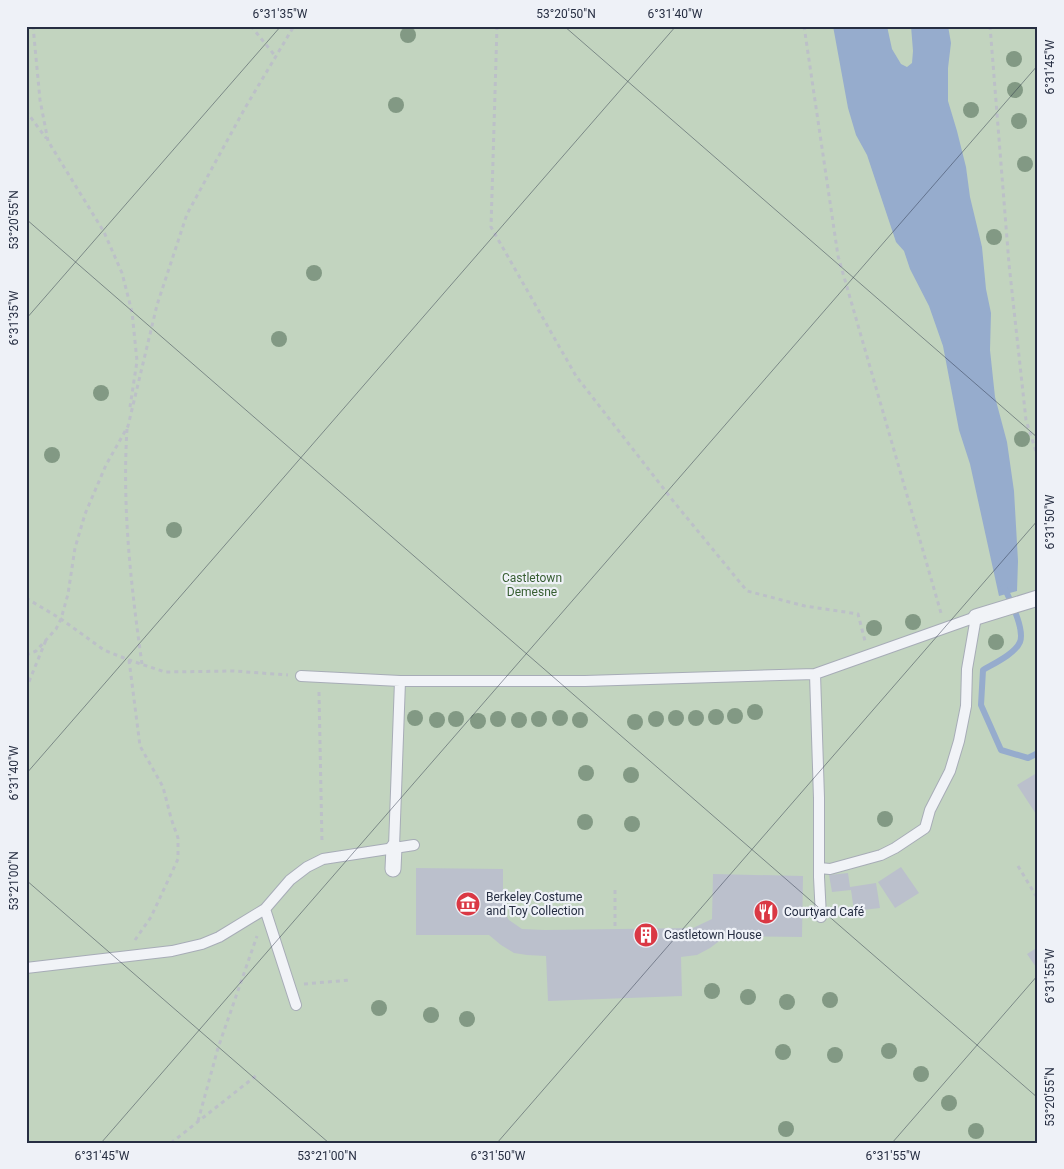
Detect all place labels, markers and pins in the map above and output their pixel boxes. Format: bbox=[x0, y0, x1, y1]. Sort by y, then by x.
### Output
place label: Berkeley Costume and Toy Collection bbox=[486, 890, 584, 918]
museum icon: Berkeley Costume and Toy Collection bbox=[455, 891, 481, 917]
restaurant icon: Courtyard Café bbox=[753, 899, 779, 925]
place label: Courtyard Café bbox=[784, 905, 864, 919]
building icon: Castletown House bbox=[633, 922, 659, 948]
place label: Castletown House bbox=[664, 928, 762, 942]

